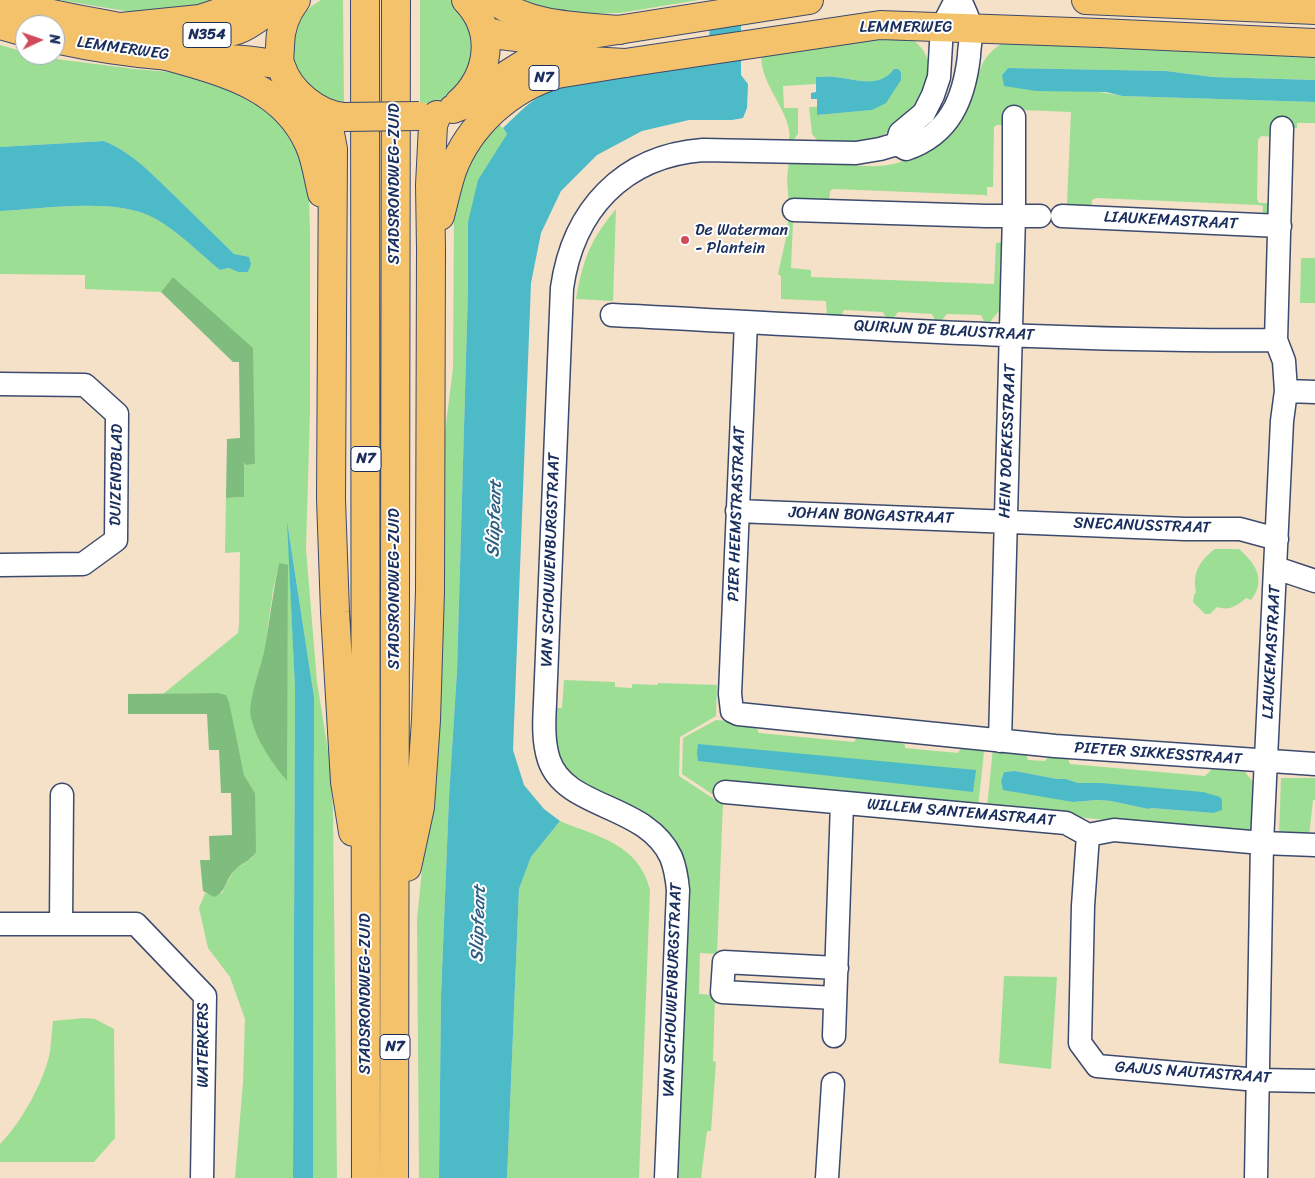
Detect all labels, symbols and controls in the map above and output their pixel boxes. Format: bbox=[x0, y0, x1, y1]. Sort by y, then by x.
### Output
north arrow bbox=[15, 15, 65, 65]
street label: LEMMERWEG bbox=[860, 18, 952, 38]
road number: N354 bbox=[183, 22, 231, 48]
street label: LEMMERWEG bbox=[76, 33, 170, 65]
text: N bbox=[42, 34, 67, 45]
road number: N7 bbox=[529, 66, 559, 90]
street label: STADSRONDWEG-ZUID bbox=[385, 103, 405, 265]
street label: LIAUKEMASTRAAT bbox=[1104, 208, 1238, 234]
place label: De Waterman - Plantein bbox=[695, 221, 788, 259]
marker: De Waterman - Plantein bbox=[679, 234, 691, 246]
street label: QUIRIJN DE BLAUSTRAAT bbox=[853, 317, 1035, 345]
street label: HEIN DOEKESSTRAAT bbox=[996, 364, 1020, 518]
street label: DUIZENDBLAD bbox=[107, 424, 127, 526]
street label: PIER HEEMSTRASTRAAT bbox=[724, 426, 750, 602]
road number: N7 bbox=[351, 446, 381, 472]
street label: VAN SCHOUWENBURGSTRAAT bbox=[538, 453, 564, 667]
water label: Slûpfeart bbox=[483, 480, 507, 558]
street label: JOHAN BONGASTRAAT bbox=[788, 504, 954, 528]
street label: STADSRONDWEG-ZUID bbox=[385, 508, 405, 670]
street label: SNECANUSSTRAAT bbox=[1073, 514, 1211, 538]
street label: LIAUKEMASTRAAT bbox=[1259, 585, 1285, 719]
street label: PIETER SIKKESSTRAAT bbox=[1074, 739, 1242, 769]
street label: WILLEM SANTEMASTRAAT bbox=[866, 795, 1056, 831]
street label: VAN SCHOUWENBURGSTRAAT bbox=[660, 883, 686, 1097]
water label: Slûpfeart bbox=[467, 885, 491, 963]
street label: STADSRONDWEG-ZUID bbox=[356, 913, 376, 1075]
street label: WATERKERS bbox=[194, 1002, 214, 1088]
road number: N7 bbox=[380, 1034, 410, 1060]
street label: GAJUS NAUTASTRAAT bbox=[1114, 1058, 1272, 1088]

